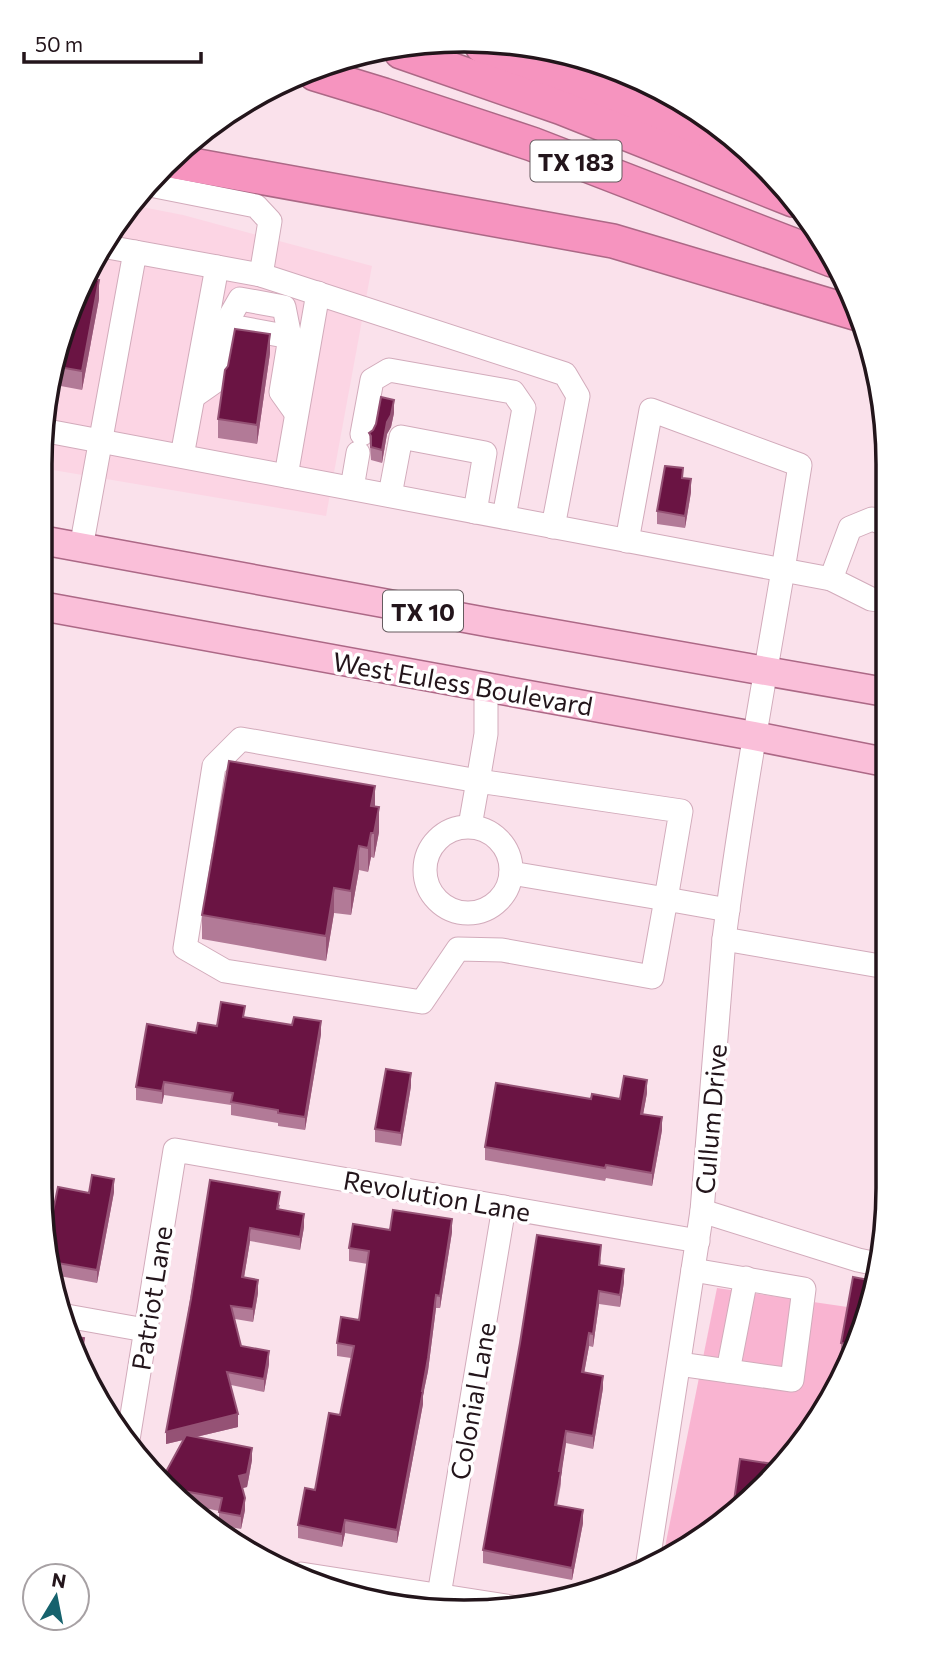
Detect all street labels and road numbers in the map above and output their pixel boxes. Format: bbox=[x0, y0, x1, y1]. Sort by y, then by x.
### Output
road number: TX 183 bbox=[530, 140, 622, 182]
road number: TX 10 bbox=[383, 590, 463, 632]
street label: West Euless Boulevard bbox=[331, 645, 595, 721]
street label: Cullum Drive bbox=[688, 1043, 732, 1195]
street label: Revolution Lane bbox=[341, 1163, 533, 1227]
street label: Patriot Lane bbox=[124, 1224, 178, 1372]
street label: Colonial Lane bbox=[443, 1320, 501, 1482]

